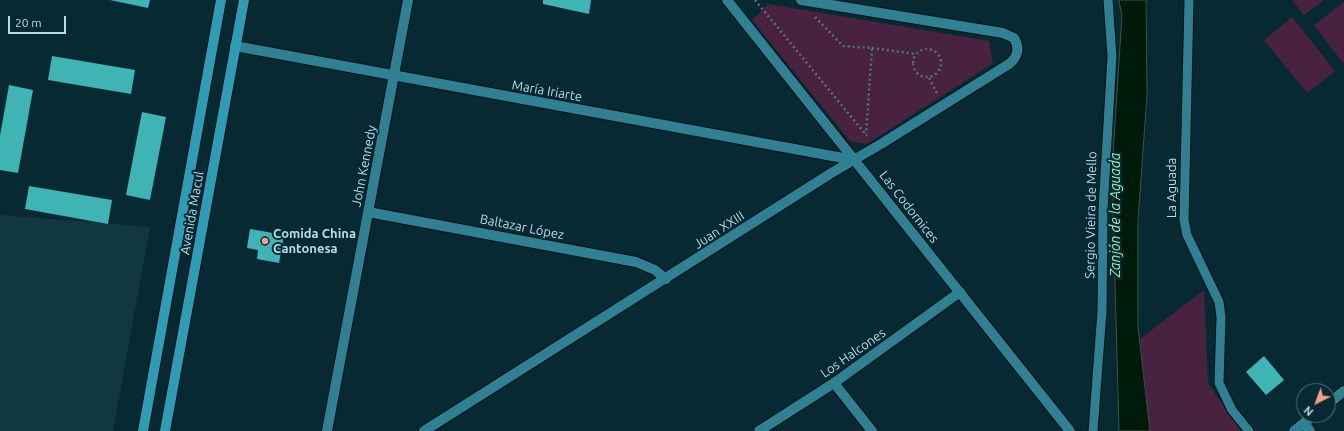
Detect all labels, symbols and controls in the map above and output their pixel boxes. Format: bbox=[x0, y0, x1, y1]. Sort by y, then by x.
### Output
scale bar bbox=[10, 8, 68, 34]
text: 20 m bbox=[15, 16, 42, 29]
street label: María Iriarte bbox=[511, 77, 583, 105]
street label: John Kennedy bbox=[348, 124, 380, 208]
street label: Sergio Vieira de Mello bbox=[1082, 151, 1100, 279]
water label: Zanjón de la Aguada bbox=[1107, 153, 1123, 277]
street label: La Aguada bbox=[1164, 158, 1180, 218]
street label: Las Codornices bbox=[876, 168, 942, 246]
street label: Avenida Macul bbox=[177, 170, 207, 256]
street label: Juan XXIII bbox=[691, 208, 747, 252]
street label: Baltazar López bbox=[478, 211, 566, 243]
place label: Comida China Cantonesa bbox=[273, 226, 356, 257]
marker: Comida China Cantonesa bbox=[260, 236, 270, 246]
street label: Los Halcones bbox=[817, 325, 889, 381]
north arrow bbox=[1296, 383, 1336, 423]
text: N bbox=[1302, 404, 1316, 418]

